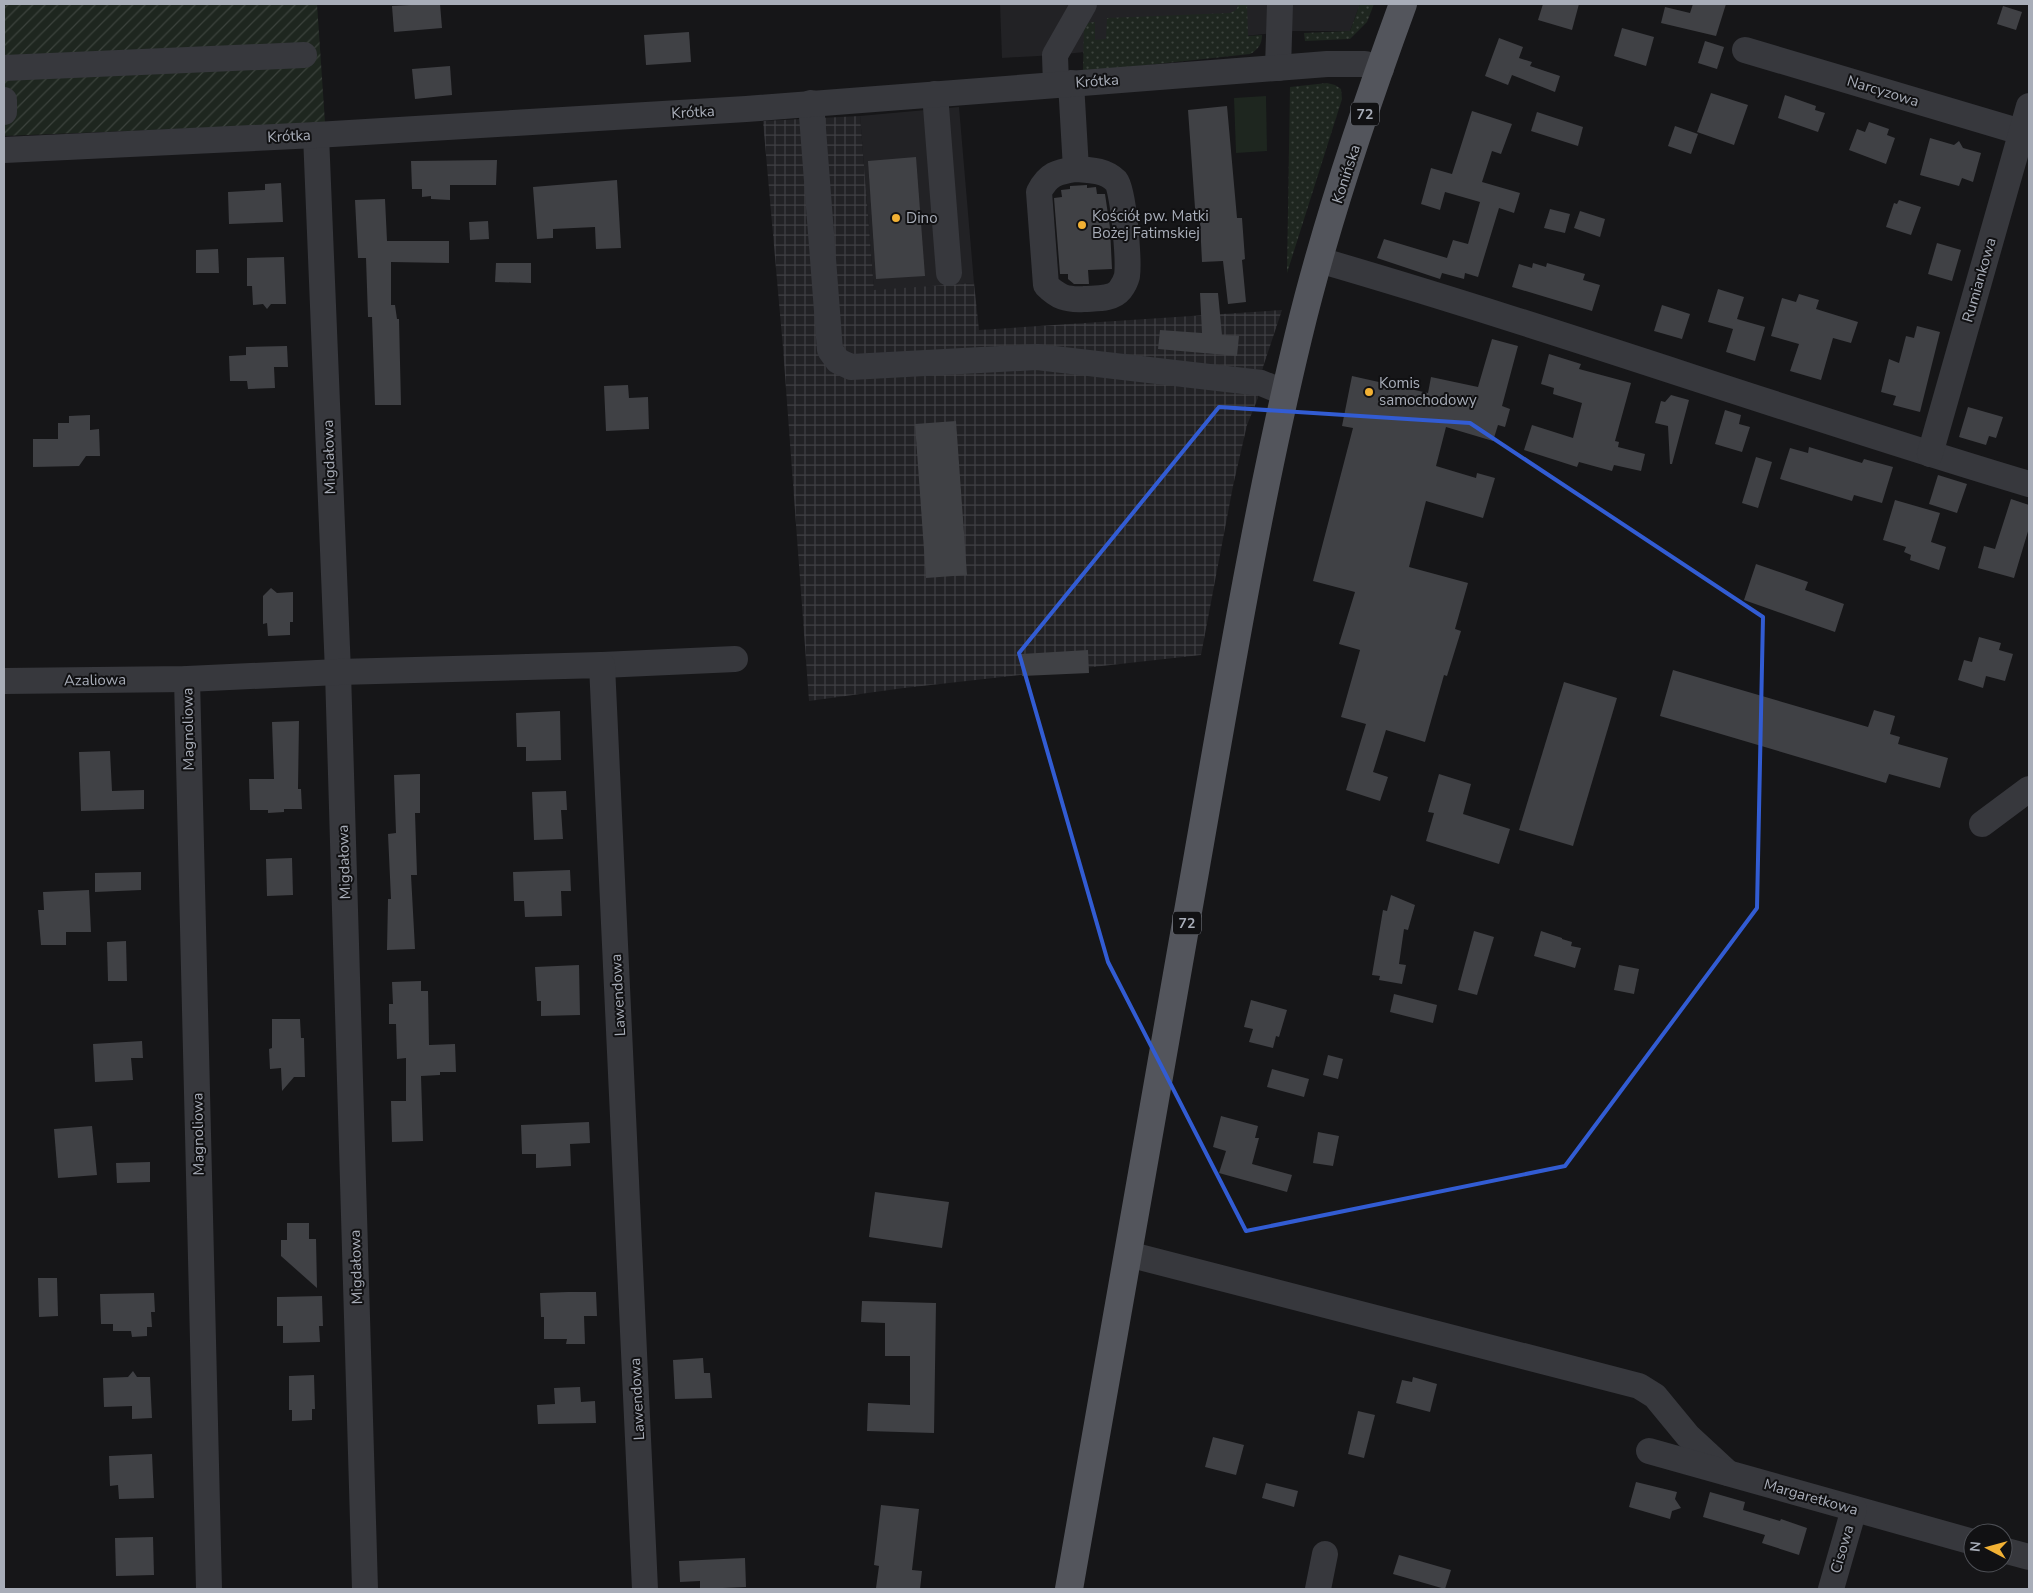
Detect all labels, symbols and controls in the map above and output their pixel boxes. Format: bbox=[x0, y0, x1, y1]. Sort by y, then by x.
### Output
street label: Krótka bbox=[1075, 70, 1119, 92]
street label: Narcyzowa bbox=[1845, 71, 1921, 111]
street label: Krótka bbox=[671, 101, 715, 123]
road number: 72 bbox=[1351, 102, 1379, 126]
street label: Krótka bbox=[267, 125, 311, 147]
street label: Konińska bbox=[1327, 142, 1365, 206]
place label: Kościół pw. Matki Bożej Fatimskiej bbox=[1092, 206, 1209, 243]
place label: Dino bbox=[906, 208, 937, 228]
marker: Dino bbox=[890, 212, 902, 224]
marker: Kościół pw. Matki Bożej Fatimskiej bbox=[1076, 219, 1088, 231]
street label: Rumiankowa bbox=[1957, 235, 2001, 325]
place label: Komis samochodowy bbox=[1379, 373, 1477, 410]
marker: Komis samochodowy bbox=[1363, 386, 1375, 398]
street label: Migdałowa bbox=[318, 419, 340, 495]
street label: Azaliowa bbox=[64, 669, 126, 691]
street label: Magnoliowa bbox=[177, 687, 199, 771]
street label: Migdałowa bbox=[333, 824, 355, 900]
road number: 72 bbox=[1173, 911, 1201, 934]
street label: Lawendowa bbox=[606, 953, 630, 1037]
street label: Magnoliowa bbox=[187, 1092, 209, 1176]
street label: Migdałowa bbox=[345, 1229, 367, 1305]
street label: Lawendowa bbox=[625, 1357, 649, 1441]
street label: Margaretkowa bbox=[1762, 1474, 1860, 1520]
street label: Cisowa bbox=[1826, 1522, 1858, 1576]
north arrow bbox=[1963, 1523, 2013, 1573]
text: N bbox=[1966, 1540, 1986, 1553]

